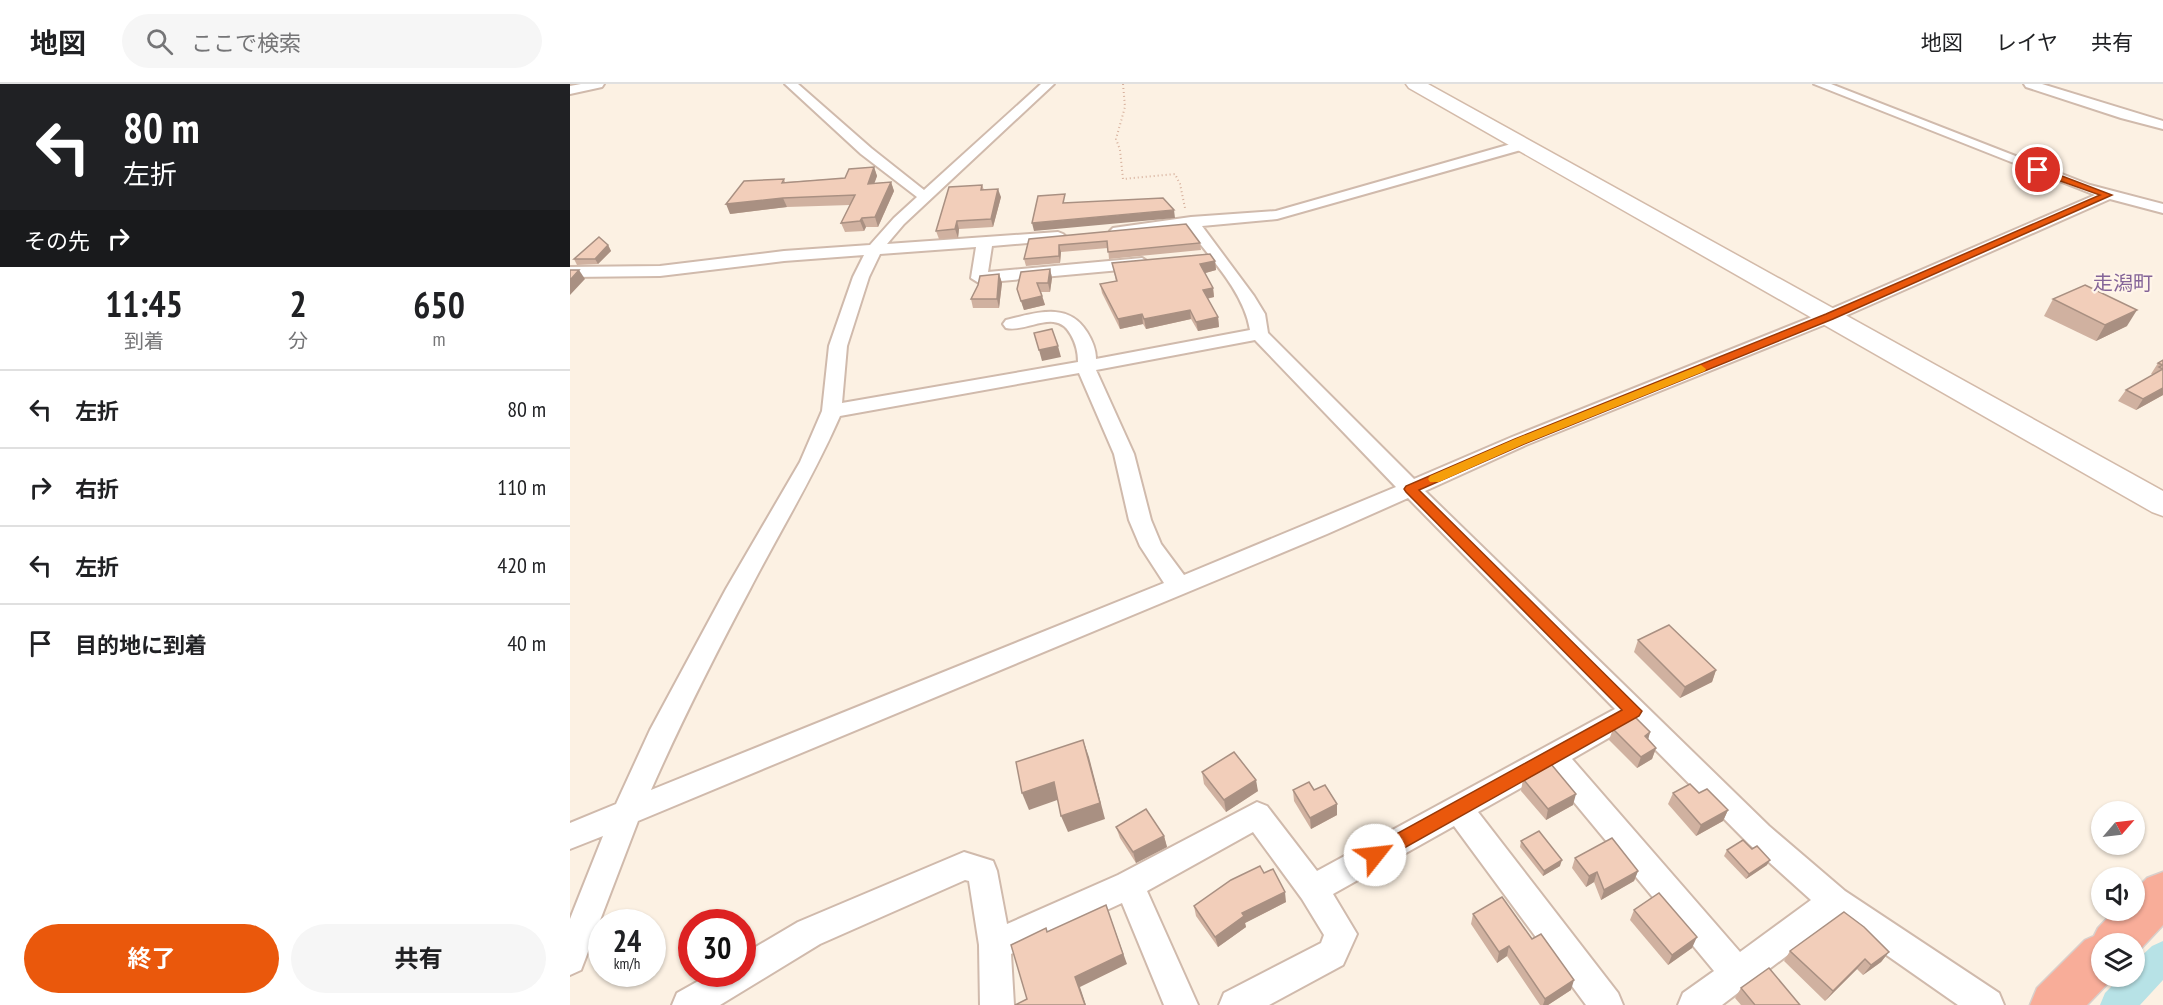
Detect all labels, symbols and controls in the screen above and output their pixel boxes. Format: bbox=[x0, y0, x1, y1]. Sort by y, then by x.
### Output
search box bbox=[122, 14, 542, 68]
text: 地図 bbox=[30, 24, 86, 61]
icon: search bbox=[143, 25, 176, 58]
text: ここで検索 bbox=[191, 29, 301, 57]
text: 地図 bbox=[1921, 29, 1963, 56]
text: レイヤ bbox=[1996, 29, 2058, 56]
text: 共有 bbox=[2091, 29, 2133, 56]
text: 80 m bbox=[123, 100, 200, 155]
icon: left bbox=[24, 108, 102, 186]
pin bbox=[2012, 144, 2063, 195]
icon: arrive bbox=[2021, 153, 2054, 186]
text: 左折 bbox=[123, 157, 177, 191]
icon: right bbox=[102, 222, 135, 255]
text: その先 bbox=[24, 227, 90, 255]
district label: 走潟町 bbox=[2093, 270, 2153, 296]
text: 11:45 bbox=[105, 280, 183, 327]
text: 2 bbox=[290, 280, 307, 327]
text: 650 bbox=[413, 281, 465, 328]
text: m bbox=[433, 326, 446, 352]
text: 到着 bbox=[124, 328, 164, 354]
text: 分 bbox=[288, 328, 308, 354]
icon: left bbox=[24, 393, 57, 426]
text: 80 m bbox=[507, 395, 546, 423]
text: 左折 bbox=[75, 397, 119, 425]
icon: right bbox=[24, 471, 57, 504]
text: 110 m bbox=[497, 473, 546, 501]
text: 右折 bbox=[75, 475, 119, 503]
icon: left bbox=[24, 549, 57, 582]
text: 420 m bbox=[497, 551, 546, 579]
text: 左折 bbox=[75, 553, 119, 581]
icon: arrive bbox=[24, 627, 57, 660]
text: 40 m bbox=[507, 629, 546, 657]
text: 目的地に到着 bbox=[75, 631, 207, 659]
north arrow bbox=[2091, 801, 2145, 855]
map controls bbox=[2091, 801, 2145, 987]
position arrow bbox=[1343, 823, 1407, 887]
button: sound bbox=[2091, 867, 2145, 921]
speed limit sign: 30 bbox=[678, 909, 756, 987]
text: 24 bbox=[613, 921, 641, 960]
button: 終了 bbox=[24, 924, 279, 993]
button: 共有 bbox=[291, 924, 546, 993]
button: layers bbox=[2091, 933, 2145, 987]
text: km/h bbox=[614, 954, 640, 973]

